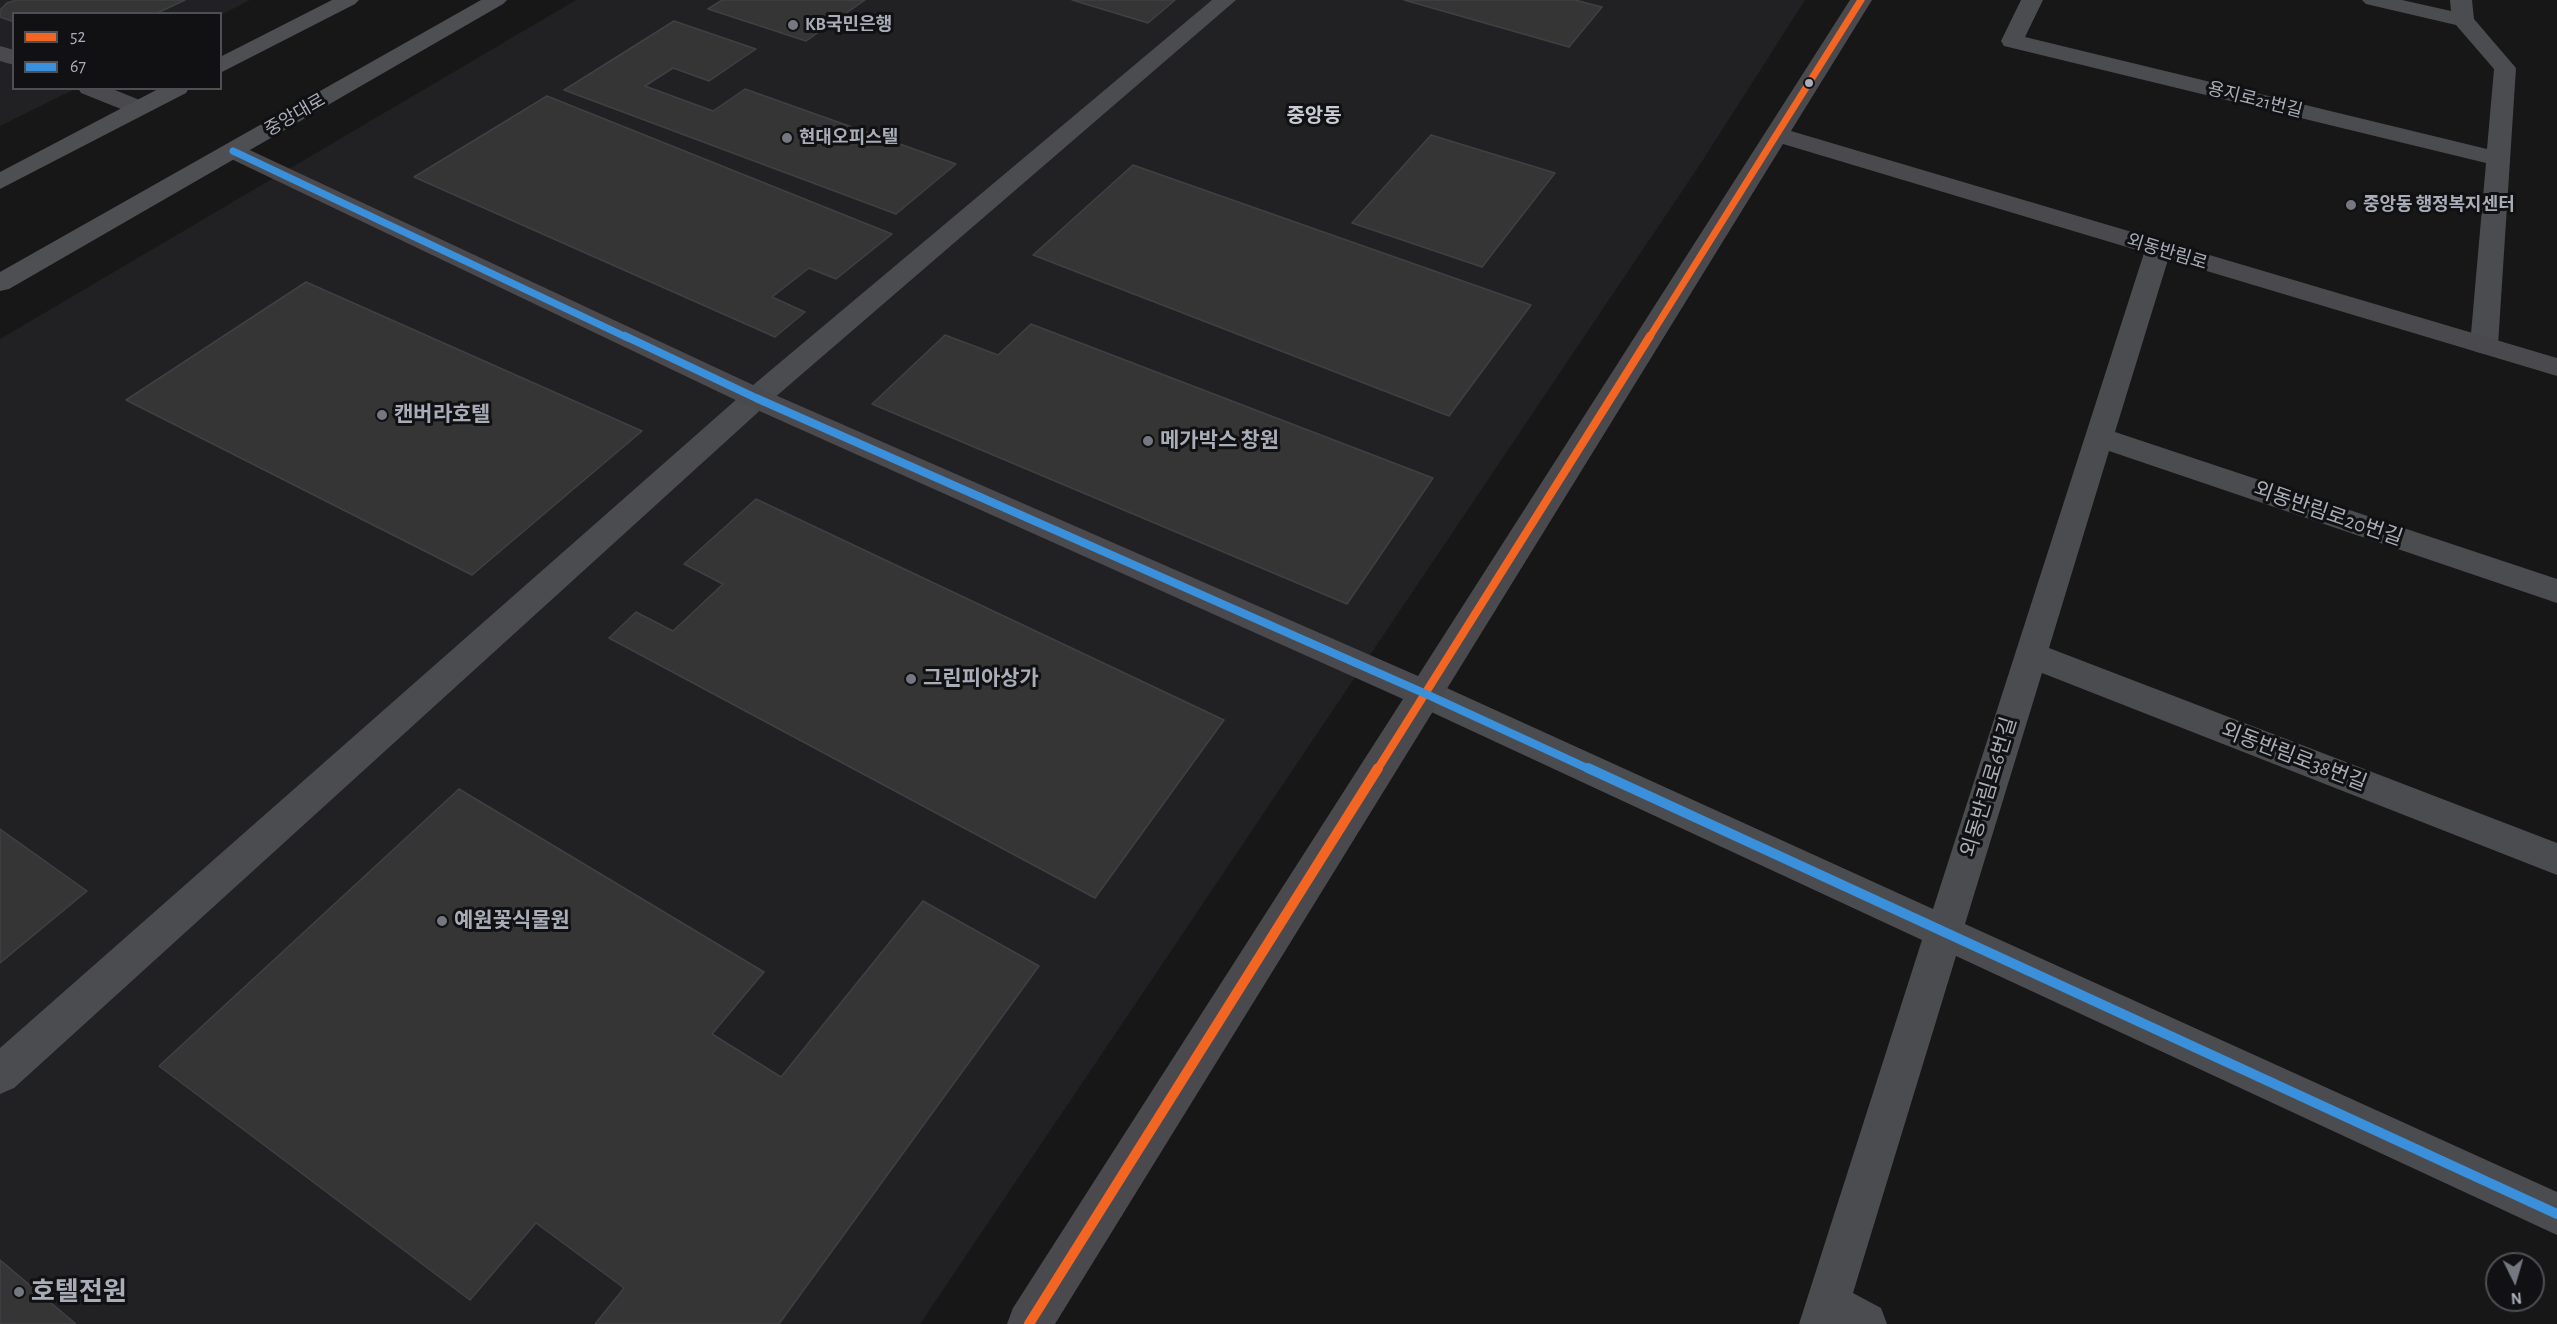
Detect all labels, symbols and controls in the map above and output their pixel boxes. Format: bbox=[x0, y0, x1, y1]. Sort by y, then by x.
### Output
legend bbox=[12, 12, 222, 90]
place label: KB국민은행 bbox=[805, 14, 892, 36]
marker: KB국민은행 bbox=[786, 18, 800, 32]
text: 52 bbox=[70, 28, 86, 46]
text: 67 bbox=[70, 58, 86, 76]
unlabelled marker bbox=[1803, 77, 1815, 89]
street label: 용지로21번길 bbox=[2205, 78, 2305, 122]
street label: 중앙대로 bbox=[261, 89, 329, 141]
district label: 중앙동 bbox=[1286, 104, 1342, 128]
place label: 현대오피스텔 bbox=[799, 127, 898, 149]
marker: 현대오피스텔 bbox=[780, 131, 794, 145]
place label: 중앙동 행정복지센터 bbox=[2363, 194, 2515, 216]
marker: 중앙동 행정복지센터 bbox=[2344, 198, 2358, 212]
street label: 외동반림로 bbox=[2124, 230, 2210, 274]
place label: 캔버라호텔 bbox=[394, 402, 491, 428]
marker: 캔버라호텔 bbox=[375, 408, 389, 422]
place label: 메가박스 창원 bbox=[1160, 428, 1279, 454]
marker: 메가박스 창원 bbox=[1141, 434, 1155, 448]
street label: 외동반림로20번길 bbox=[2250, 477, 2406, 551]
place label: 그린피아상가 bbox=[923, 666, 1039, 692]
marker: 그린피아상가 bbox=[904, 672, 918, 686]
street label: 외동반림로6번길 bbox=[1956, 714, 2022, 860]
street label: 외동반림로38번길 bbox=[2218, 718, 2370, 796]
place label: 예원꽃식물원 bbox=[454, 908, 570, 934]
marker: 예원꽃식물원 bbox=[435, 914, 449, 928]
north arrow bbox=[2485, 1252, 2545, 1312]
place label: 호텔전원 bbox=[31, 1276, 127, 1308]
marker: 호텔전원 bbox=[12, 1285, 26, 1299]
text: N bbox=[2510, 1289, 2523, 1306]

